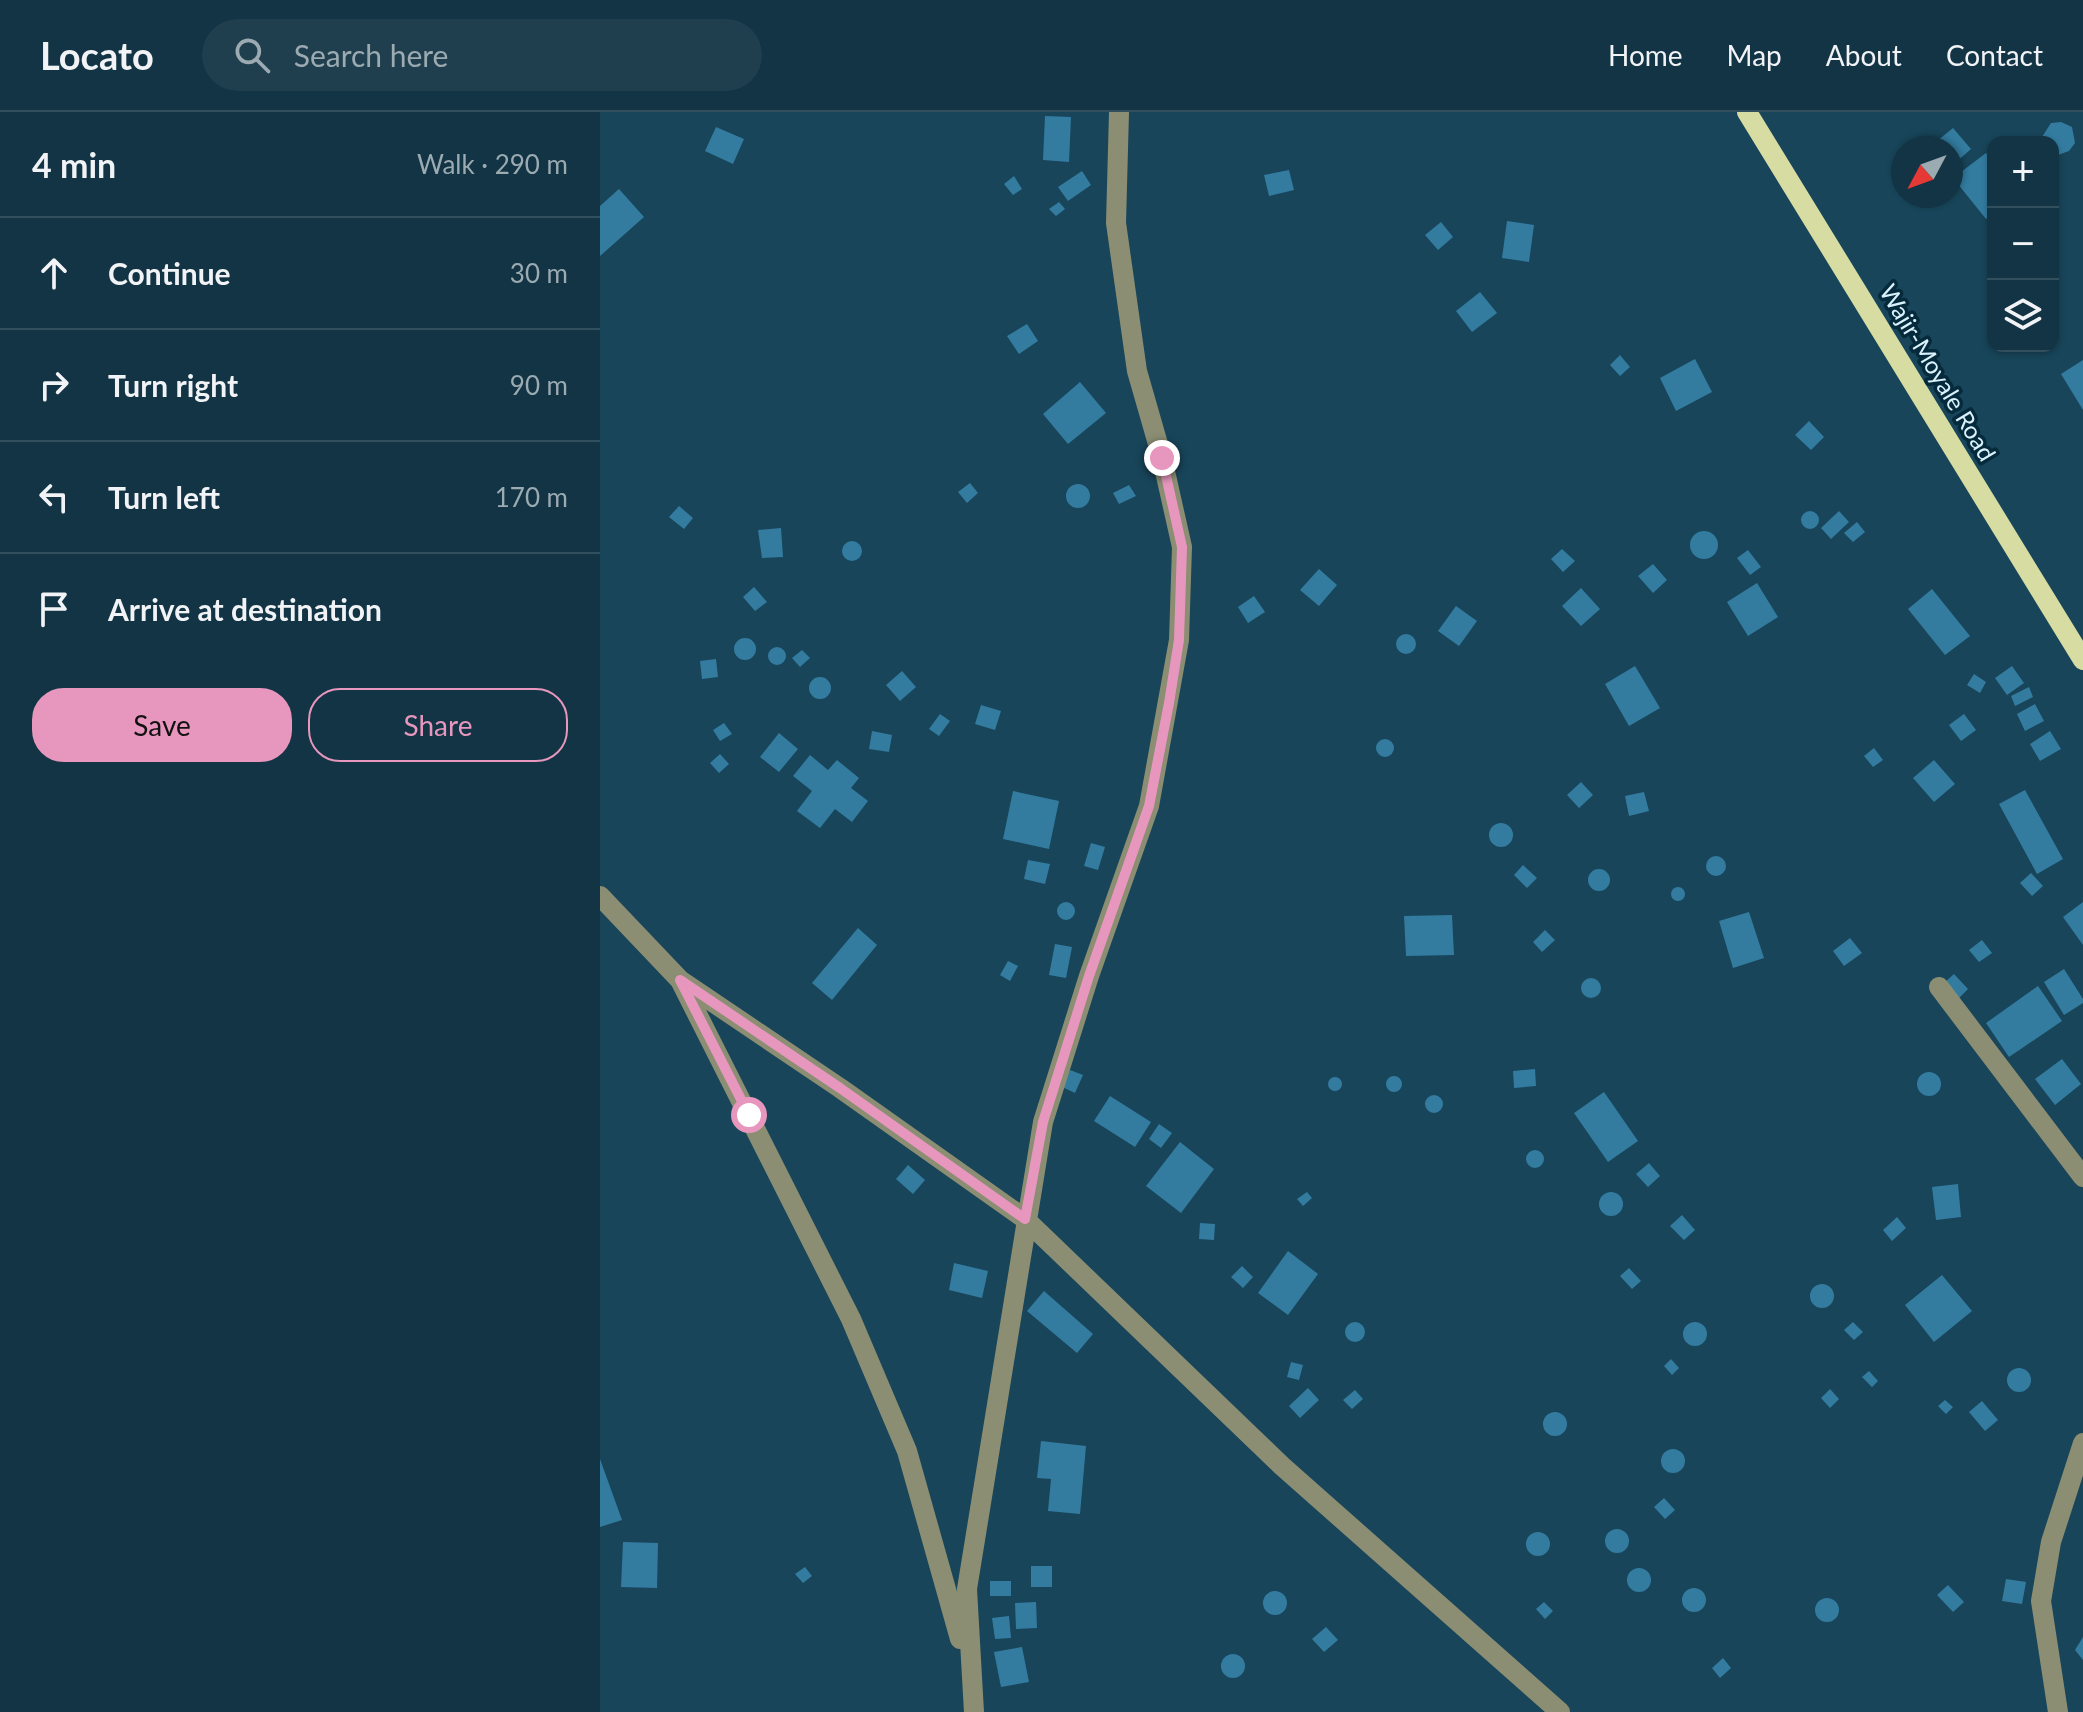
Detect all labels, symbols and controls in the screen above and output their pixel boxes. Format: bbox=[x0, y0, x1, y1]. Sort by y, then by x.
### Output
search box bbox=[202, 19, 762, 91]
text: Locato bbox=[40, 32, 154, 78]
icon: search bbox=[230, 33, 274, 77]
text: Search here bbox=[294, 37, 448, 73]
text: Home bbox=[1608, 38, 1683, 72]
text: Map bbox=[1727, 38, 1782, 72]
text: About bbox=[1826, 38, 1902, 72]
text: Contact bbox=[1946, 38, 2043, 72]
north arrow bbox=[1891, 136, 1963, 208]
map controls bbox=[1987, 136, 2059, 352]
button: + bbox=[1987, 136, 2059, 208]
text: 4 min bbox=[32, 144, 116, 185]
text: Walk · 290 m bbox=[417, 148, 568, 180]
button: − bbox=[1987, 208, 2059, 280]
icon: ahead bbox=[32, 251, 76, 295]
text: Continue bbox=[108, 255, 231, 291]
text: 30 m bbox=[510, 257, 568, 289]
street label: Wajir-Moyale Road bbox=[1874, 279, 2002, 466]
button: layers bbox=[1987, 280, 2059, 352]
icon: right bbox=[32, 363, 76, 407]
text: Turn right bbox=[108, 367, 238, 403]
text: 90 m bbox=[510, 369, 568, 401]
route end bbox=[1144, 440, 1180, 476]
icon: left bbox=[32, 475, 76, 519]
text: Turn left bbox=[108, 479, 220, 515]
text: 170 m bbox=[495, 481, 568, 513]
icon: arrive bbox=[32, 587, 76, 631]
text: Arrive at destination bbox=[108, 591, 382, 627]
button: Save bbox=[32, 688, 292, 762]
button: Share bbox=[308, 688, 568, 762]
route start bbox=[731, 1097, 767, 1133]

